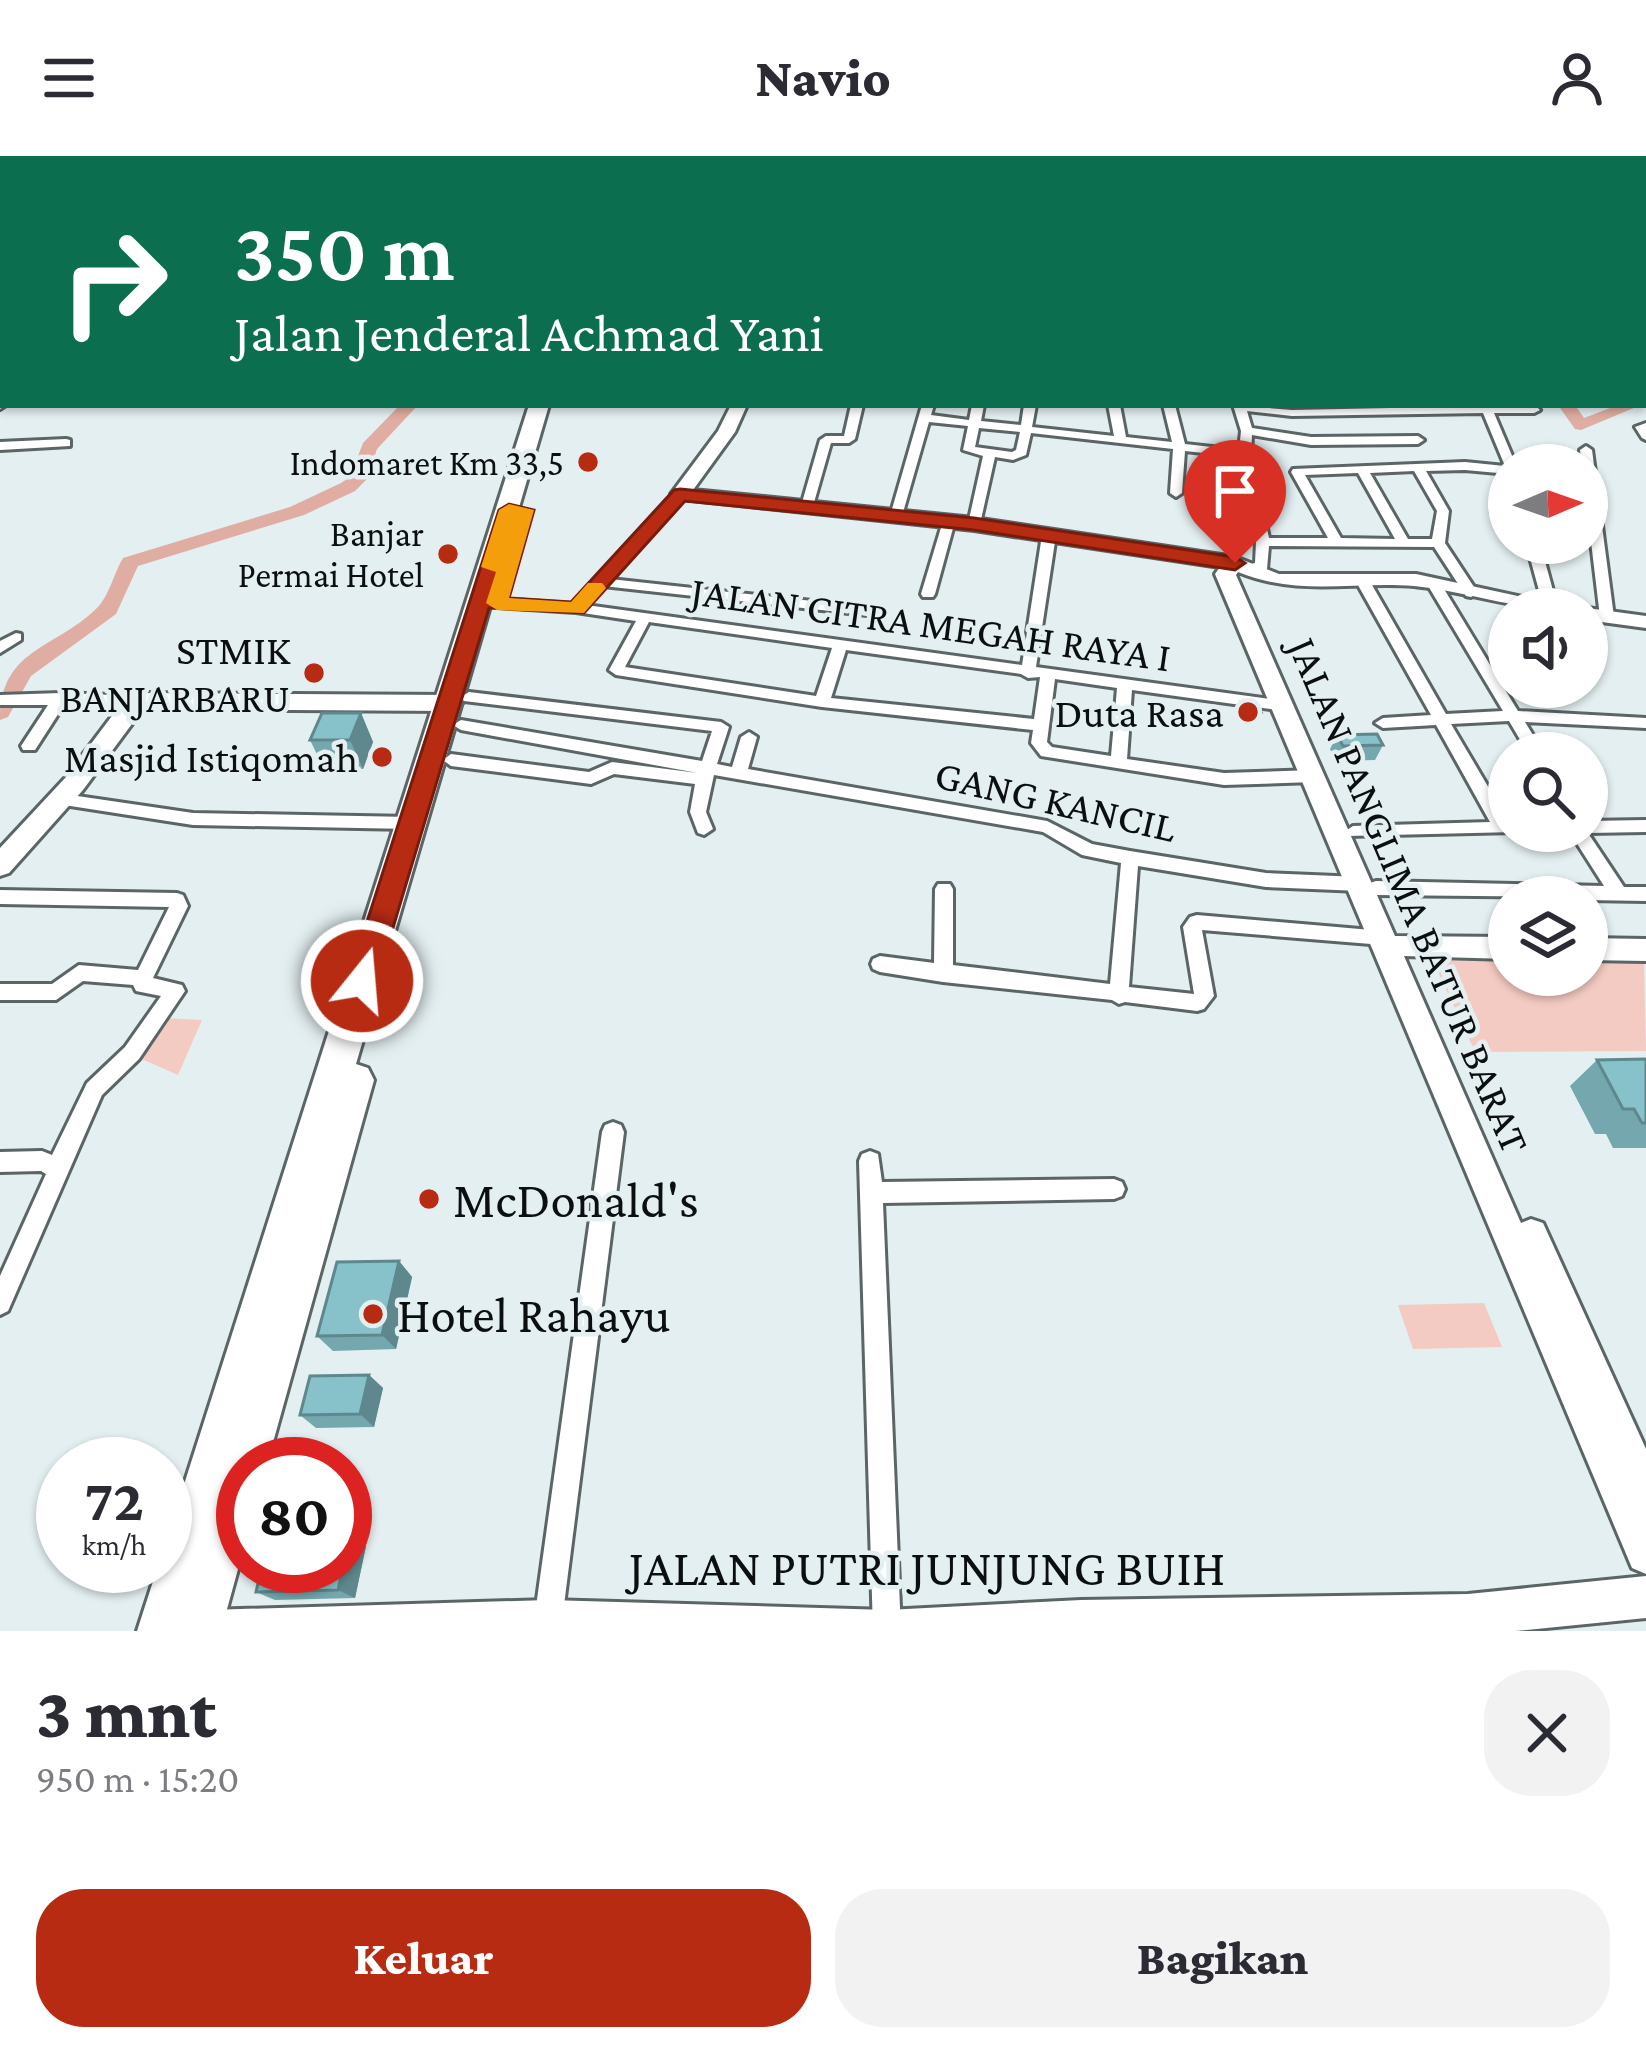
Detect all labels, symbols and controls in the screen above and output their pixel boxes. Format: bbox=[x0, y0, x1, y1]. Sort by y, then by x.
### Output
icon: menu bbox=[36, 45, 102, 111]
icon: person bbox=[1544, 45, 1610, 111]
text: Navio bbox=[755, 48, 891, 108]
icon: right bbox=[36, 204, 192, 360]
text: 350 m bbox=[234, 205, 455, 298]
text: Jalan Jenderal Achmad Yani bbox=[234, 303, 824, 363]
pin bbox=[1184, 440, 1286, 563]
place label: Indomaret Km 33,5 bbox=[290, 443, 564, 483]
north arrow bbox=[1488, 444, 1608, 564]
map controls bbox=[1488, 444, 1608, 996]
marker: Indomaret Km 33,5 bbox=[575, 449, 601, 475]
icon: arrive bbox=[1202, 458, 1268, 524]
place label: Banjar Permai Hotel bbox=[238, 514, 424, 595]
marker: Banjar Permai Hotel bbox=[435, 541, 461, 567]
street label: JALAN CITRA MEGAH RAYA I bbox=[684, 566, 1174, 680]
button: sound bbox=[1488, 588, 1608, 708]
place label: STMIK BANJARBARU bbox=[60, 626, 291, 721]
street label: JALAN PANGLIMA BATUR BARAT bbox=[1278, 627, 1540, 1160]
marker: STMIK BANJARBARU bbox=[301, 660, 327, 686]
place label: Duta Rasa bbox=[1054, 689, 1224, 736]
marker: Duta Rasa bbox=[1235, 699, 1261, 725]
button: search bbox=[1488, 732, 1608, 852]
place label: Masjid Istiqomah bbox=[64, 734, 358, 782]
marker: Masjid Istiqomah bbox=[369, 744, 395, 770]
street label: GANG KANCIL bbox=[931, 750, 1181, 851]
button: layers bbox=[1488, 876, 1608, 996]
position arrow bbox=[299, 918, 425, 1044]
place label: McDonald's bbox=[453, 1171, 699, 1228]
marker: McDonald's bbox=[416, 1186, 442, 1212]
place label: Hotel Rahayu bbox=[397, 1286, 671, 1343]
marker: Hotel Rahayu bbox=[360, 1301, 386, 1327]
speed limit sign: 80 bbox=[216, 1437, 372, 1593]
text: 72 bbox=[84, 1466, 144, 1533]
text: km/h bbox=[82, 1528, 146, 1561]
street label: JALAN PUTRI JUNJUNG BUIH bbox=[625, 1539, 1225, 1596]
button: close bbox=[1484, 1670, 1610, 1796]
text: 3 mnt bbox=[36, 1672, 217, 1752]
text: 950 m · 15:20 bbox=[36, 1757, 239, 1800]
button: Keluar bbox=[36, 1889, 811, 2027]
button: Bagikan bbox=[835, 1889, 1610, 2027]

